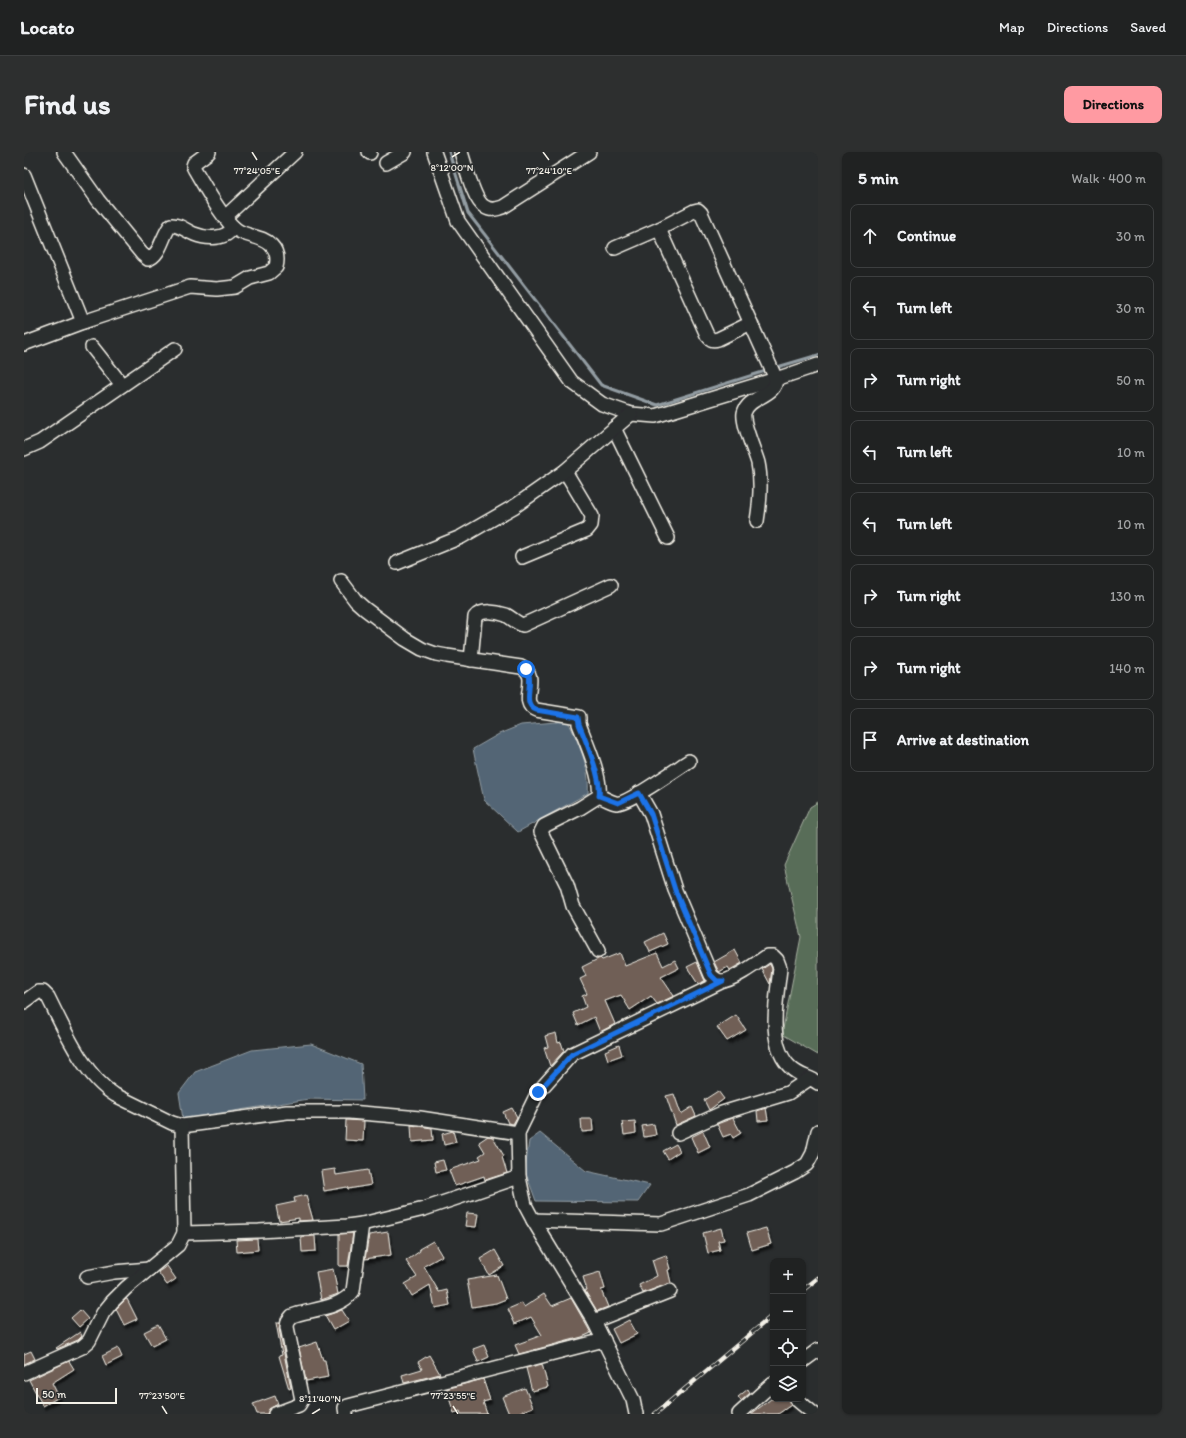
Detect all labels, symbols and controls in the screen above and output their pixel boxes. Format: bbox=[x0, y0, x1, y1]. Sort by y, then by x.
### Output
text: Locato bbox=[20, 16, 74, 39]
text: Map bbox=[999, 19, 1025, 36]
text: Directions bbox=[1047, 19, 1108, 36]
text: Saved bbox=[1130, 19, 1166, 36]
button: Directions bbox=[1064, 86, 1162, 123]
text: Find us bbox=[24, 87, 111, 121]
text: 8°12'00"N bbox=[431, 161, 474, 174]
text: 77°24'05"E bbox=[234, 164, 281, 177]
text: 77°24'10"E bbox=[526, 164, 572, 177]
text: 5 min bbox=[858, 168, 898, 188]
text: Walk · 400 m bbox=[1072, 171, 1146, 186]
icon: ahead bbox=[859, 225, 881, 247]
text: Continue bbox=[897, 227, 956, 245]
text: 30 m bbox=[1116, 229, 1145, 244]
icon: left bbox=[859, 297, 881, 319]
text: Turn left bbox=[897, 299, 952, 317]
text: 30 m bbox=[1116, 301, 1145, 316]
icon: right bbox=[859, 369, 881, 391]
text: Turn right bbox=[897, 371, 961, 389]
text: 50 m bbox=[1116, 373, 1145, 388]
icon: left bbox=[859, 441, 881, 463]
text: Turn left bbox=[897, 443, 952, 461]
text: 10 m bbox=[1117, 445, 1145, 460]
icon: left bbox=[859, 513, 881, 535]
text: Turn left bbox=[897, 515, 952, 533]
text: 10 m bbox=[1117, 517, 1145, 532]
icon: right bbox=[859, 585, 881, 607]
text: Turn right bbox=[897, 587, 961, 605]
text: 130 m bbox=[1110, 589, 1145, 604]
icon: right bbox=[859, 657, 881, 679]
text: Turn right bbox=[897, 659, 961, 677]
route start bbox=[517, 660, 535, 678]
text: 140 m bbox=[1109, 661, 1145, 676]
icon: arrive bbox=[859, 729, 881, 751]
text: Arrive at destination bbox=[897, 731, 1029, 749]
route end bbox=[529, 1083, 547, 1101]
map controls bbox=[770, 1258, 806, 1402]
button: + bbox=[770, 1258, 806, 1294]
button: − bbox=[770, 1294, 806, 1330]
button: locate bbox=[770, 1330, 806, 1366]
button: layers bbox=[770, 1366, 806, 1402]
scale bar bbox=[36, 1386, 117, 1405]
text: 50 m bbox=[42, 1388, 66, 1401]
text: 77°23'50"E bbox=[139, 1389, 185, 1402]
text: 77°23'55"E bbox=[430, 1389, 476, 1402]
text: 8°11'40"N bbox=[299, 1392, 341, 1405]

